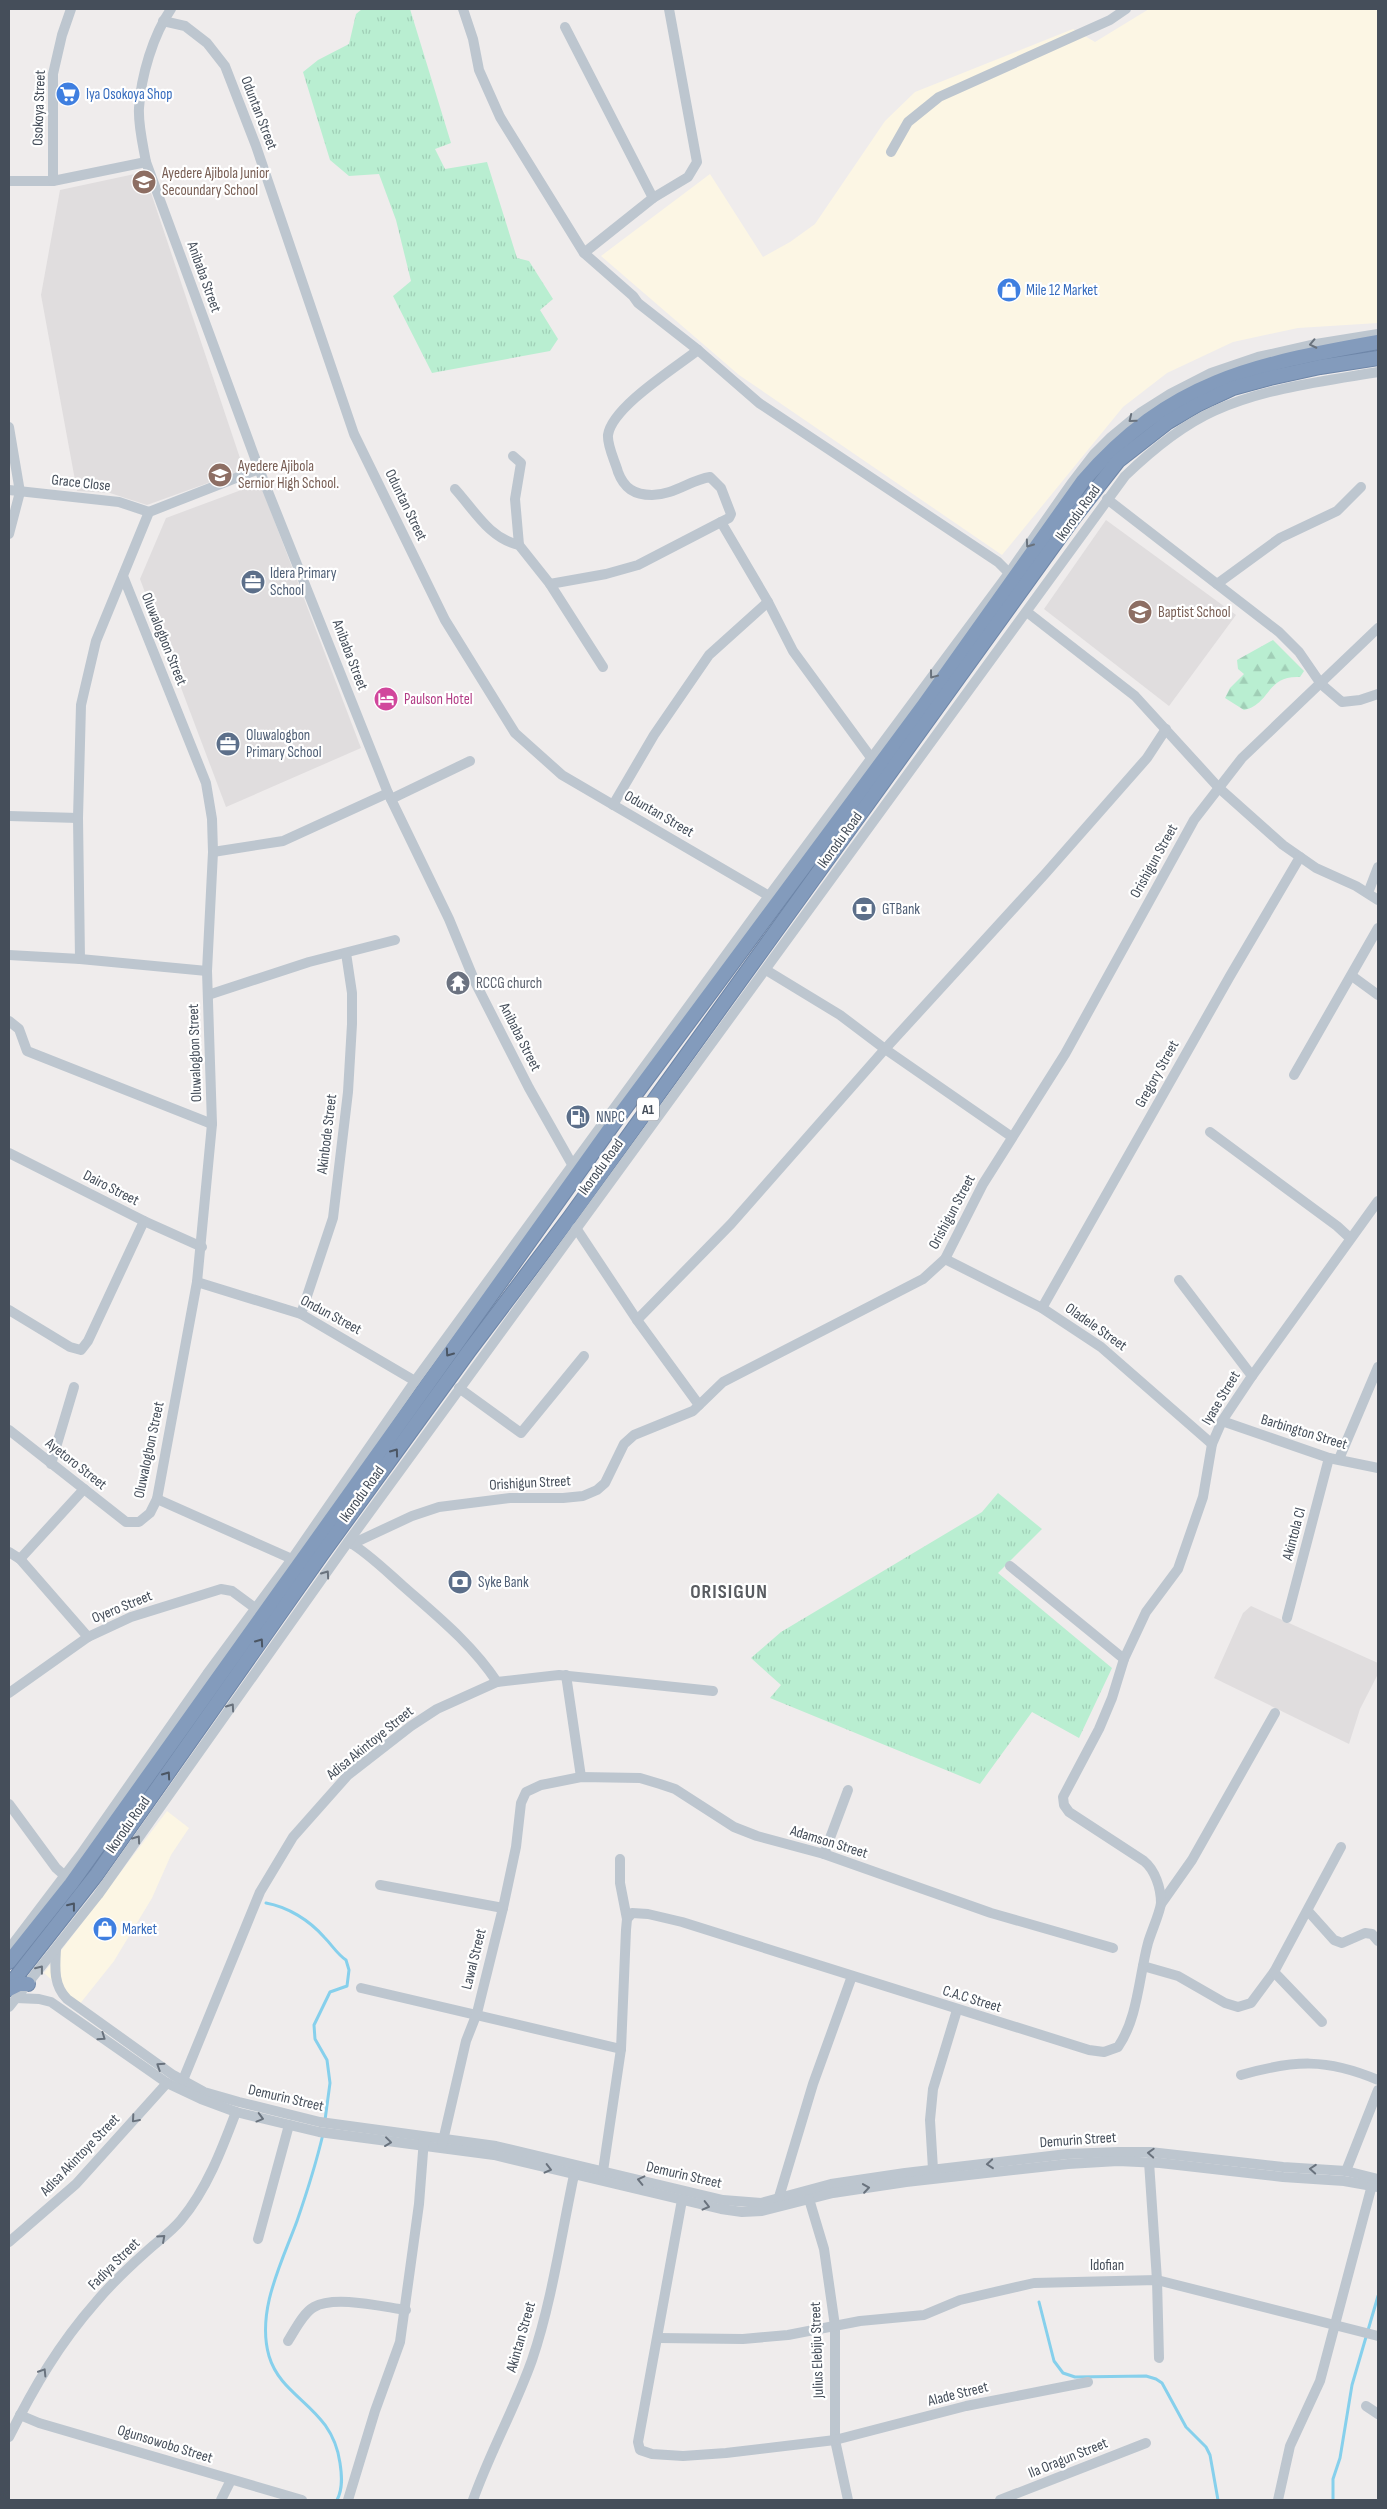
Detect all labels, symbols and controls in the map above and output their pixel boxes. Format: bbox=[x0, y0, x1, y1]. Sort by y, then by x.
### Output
street label: Osokoya Street bbox=[28, 69, 50, 146]
street label: Oduntan Street bbox=[236, 74, 282, 153]
supermarket icon: Iya Osokoya Shop bbox=[55, 81, 81, 107]
place label: Iya Osokoya Shop bbox=[86, 85, 172, 104]
place label: Ayedere Ajibola Junior Secoundary School bbox=[161, 164, 270, 200]
school or university icon: Ayedere Ajibola Junior Secoundary School bbox=[131, 169, 157, 195]
street label: Anibaba Street bbox=[182, 238, 226, 315]
shop icon: Mile 12 Market bbox=[996, 277, 1022, 303]
place label: Mile 12 Market bbox=[1026, 281, 1098, 300]
one-way arrow bbox=[1308, 339, 1317, 349]
one-way arrow bbox=[1129, 414, 1138, 422]
place label: Ayedere Ajibola Sernior High School. bbox=[237, 457, 339, 493]
school or university icon: Ayedere Ajibola Sernior High School. bbox=[207, 462, 233, 488]
street label: Oduntan Street bbox=[381, 466, 432, 544]
street label: Grace Close bbox=[50, 470, 112, 496]
street label: Ikorodu Road bbox=[1051, 481, 1105, 545]
one-way arrow bbox=[1026, 538, 1035, 547]
place label: Idera Primary School bbox=[270, 564, 337, 600]
office icon: Idera Primary School bbox=[240, 569, 266, 595]
street label: Oluwalogbon Street bbox=[137, 590, 191, 689]
school or university icon: Baptist School bbox=[1127, 599, 1153, 625]
place label: Baptist School bbox=[1158, 603, 1231, 622]
street label: Anibaba Street bbox=[328, 616, 372, 693]
one-way arrow bbox=[931, 669, 939, 678]
hotel icon: Paulson Hotel bbox=[373, 686, 399, 712]
place label: Paulson Hotel bbox=[404, 690, 473, 709]
place label: Oluwalogbon Primary School bbox=[246, 726, 322, 762]
office icon: Oluwalogbon Primary School bbox=[215, 731, 241, 757]
street label: Oduntan Street bbox=[621, 786, 698, 842]
street label: Ikorodu Road bbox=[813, 808, 867, 872]
street label: Orishigun Street bbox=[1126, 820, 1182, 901]
bank icon: GTBank bbox=[851, 896, 877, 922]
place label: GTBank bbox=[882, 900, 920, 919]
temple icon: RCCG church bbox=[445, 970, 471, 996]
place label: RCCG church bbox=[476, 974, 542, 993]
street label: Anibaba Street bbox=[494, 999, 545, 1075]
street label: Oluwalogbon Street bbox=[184, 1003, 206, 1102]
street label: Gregory Street bbox=[1131, 1037, 1183, 1111]
street label: Akinbode Street bbox=[313, 1093, 341, 1176]
road number: A1 bbox=[637, 1098, 659, 1120]
fuel station icon: NNPC bbox=[565, 1104, 591, 1130]
place label: NNPC bbox=[596, 1108, 625, 1127]
street label: Ikorodu Road bbox=[574, 1135, 628, 1199]
street label: Dairo Street bbox=[80, 1166, 142, 1210]
street label: Orishigun Street bbox=[924, 1171, 980, 1253]
street label: Ondun Street bbox=[297, 1291, 365, 1339]
street label: Oladele Street bbox=[1061, 1299, 1131, 1355]
one-way arrow bbox=[446, 1347, 455, 1357]
street label: Iyase Street bbox=[1197, 1367, 1245, 1429]
street label: Oluwalogbon Street bbox=[129, 1400, 169, 1500]
street label: Barbington Street bbox=[1259, 1410, 1350, 1454]
street label: Ayetoro Street bbox=[41, 1433, 111, 1494]
one-way arrow bbox=[389, 1449, 398, 1458]
street label: Ikorodu Road bbox=[335, 1462, 389, 1526]
street label: Orishigun Street bbox=[489, 1471, 572, 1495]
street label: Akintola Cl bbox=[1278, 1506, 1310, 1563]
bank icon: Syke Bank bbox=[447, 1569, 473, 1595]
one-way arrow bbox=[320, 1571, 328, 1580]
place label: Syke Bank bbox=[478, 1573, 529, 1592]
district label: ORISIGUN bbox=[690, 1580, 768, 1604]
street label: Oyero Street bbox=[89, 1586, 155, 1628]
one-way arrow bbox=[254, 1638, 263, 1648]
street label: Adisa Akintoye Street bbox=[322, 1702, 418, 1785]
one-way arrow bbox=[226, 1704, 234, 1713]
one-way arrow bbox=[161, 1771, 170, 1781]
street label: Ikorodu Road bbox=[102, 1793, 154, 1857]
street label: Adamson Street bbox=[787, 1821, 870, 1863]
one-way arrow bbox=[131, 1835, 140, 1845]
one-way arrow bbox=[66, 1903, 74, 1912]
shop icon: Market bbox=[92, 1916, 118, 1942]
place label: Market bbox=[122, 1920, 157, 1939]
street label: Lawal Street bbox=[457, 1926, 491, 1991]
one-way arrow bbox=[34, 1966, 42, 1975]
street label: C.A.C Street bbox=[940, 1981, 1004, 2017]
one-way arrow bbox=[96, 2031, 106, 2040]
one-way arrow bbox=[157, 2063, 166, 2072]
street label: Demurin Street bbox=[246, 2080, 326, 2116]
street label: Adisa Akintoye Street bbox=[35, 2110, 124, 2201]
one-way arrow bbox=[256, 2112, 265, 2123]
one-way arrow bbox=[132, 2114, 141, 2123]
street label: Demurin Street bbox=[1039, 2128, 1117, 2152]
one-way arrow bbox=[385, 2136, 393, 2147]
one-way arrow bbox=[1147, 2147, 1155, 2158]
street label: Demurin Street bbox=[644, 2157, 724, 2193]
one-way arrow bbox=[985, 2158, 993, 2169]
one-way arrow bbox=[544, 2163, 553, 2174]
one-way arrow bbox=[1309, 2163, 1317, 2174]
one-way arrow bbox=[636, 2175, 645, 2186]
one-way arrow bbox=[861, 2184, 870, 2194]
one-way arrow bbox=[702, 2200, 711, 2211]
street label: Fadiya Street bbox=[84, 2234, 144, 2294]
one-way arrow bbox=[156, 2235, 165, 2244]
street label: Idofian bbox=[1090, 2256, 1124, 2275]
street label: Akintan Street bbox=[502, 2299, 540, 2375]
street label: Julius Elebiju Street bbox=[806, 2301, 828, 2399]
one-way arrow bbox=[37, 2369, 46, 2378]
street label: Alade Street bbox=[925, 2377, 991, 2411]
street label: Ogunsowobo Street bbox=[115, 2420, 215, 2468]
street label: Ila Oragun Street bbox=[1026, 2433, 1111, 2483]

